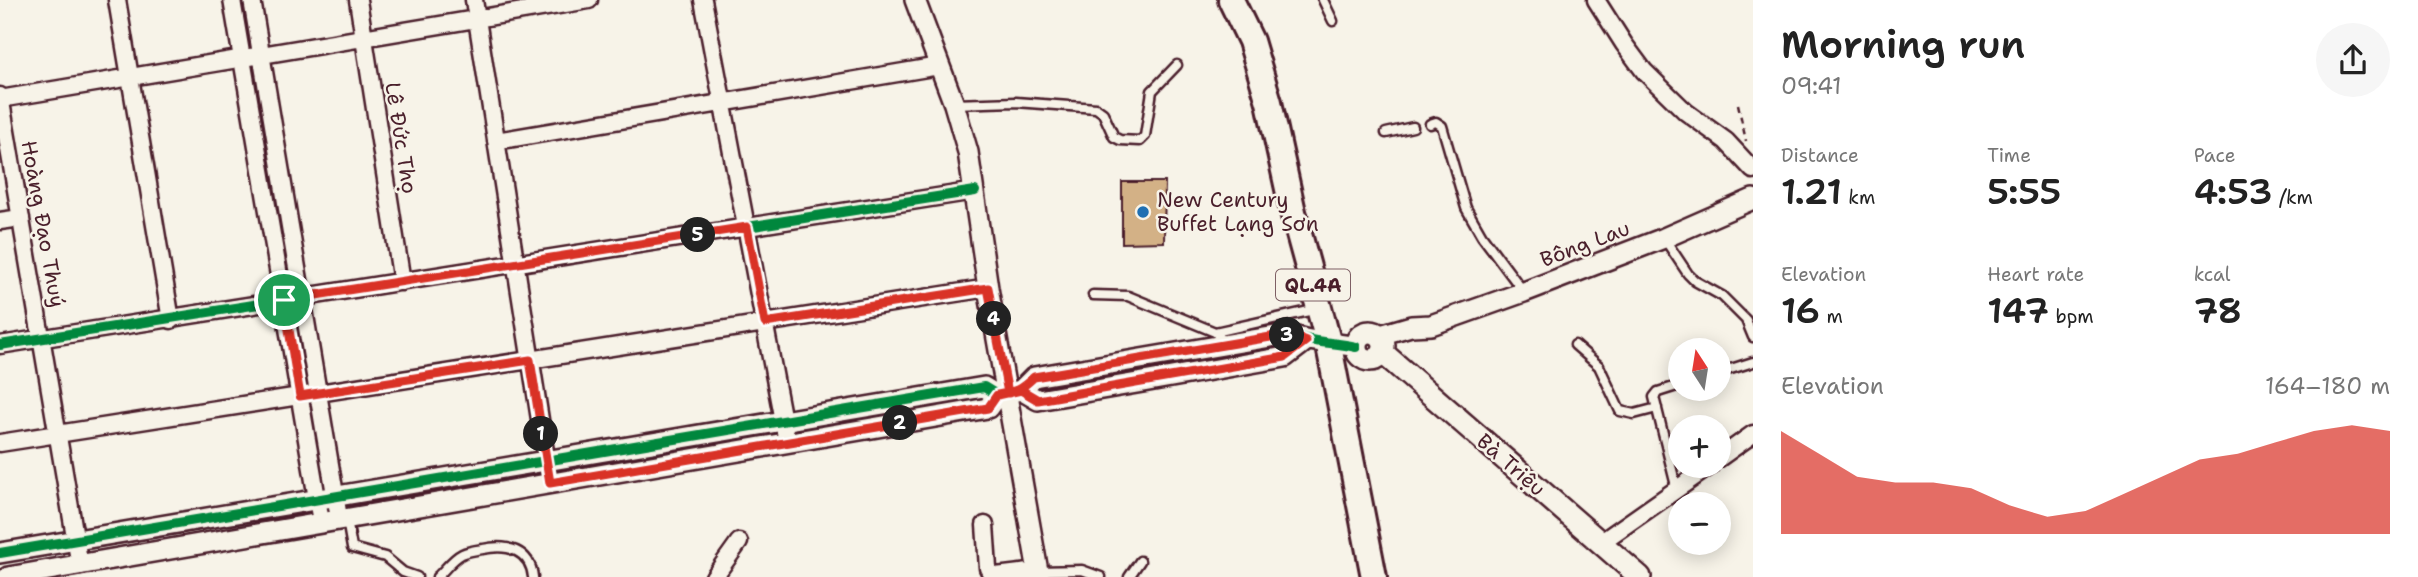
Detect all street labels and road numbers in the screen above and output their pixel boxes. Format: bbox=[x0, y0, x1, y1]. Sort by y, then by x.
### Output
street label: Lê Đức Thọ bbox=[378, 80, 424, 196]
street label: Hoàng Đạo Thuý bbox=[15, 138, 71, 310]
street label: Bông Lau bbox=[1536, 214, 1634, 274]
road number: QL.4A bbox=[1276, 270, 1350, 300]
street label: Bà Triệu bbox=[1471, 427, 1551, 503]

